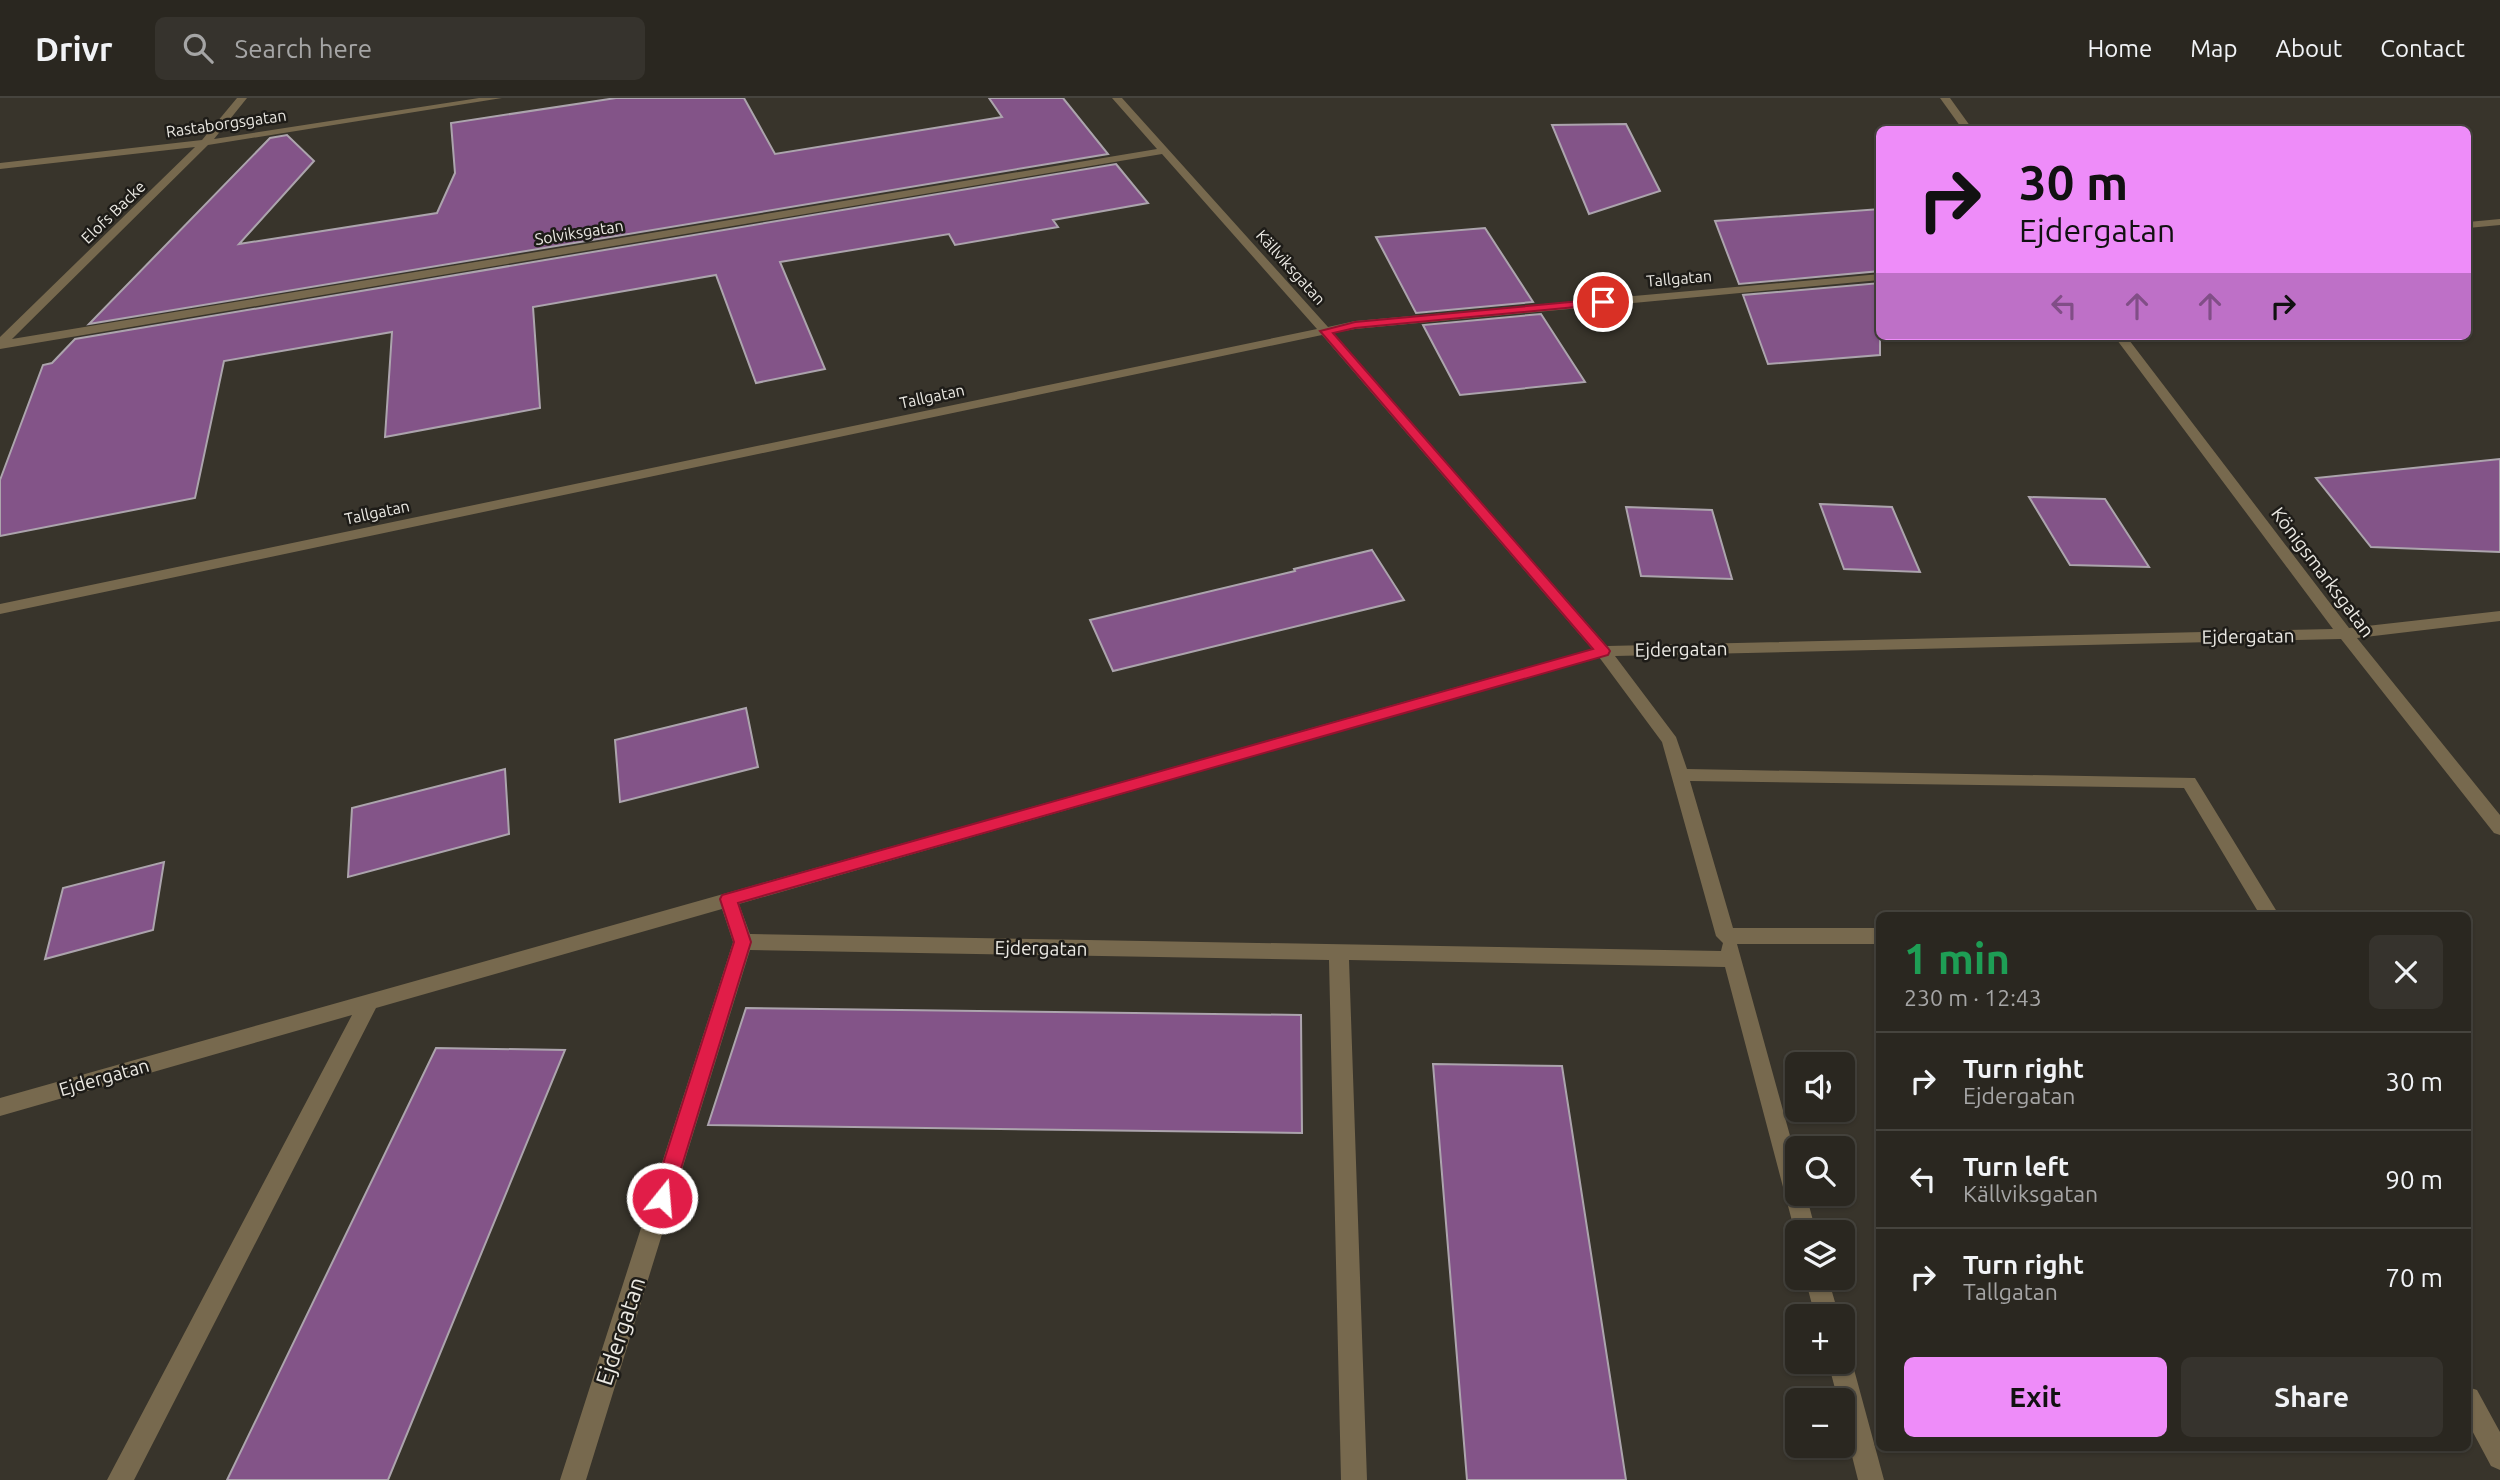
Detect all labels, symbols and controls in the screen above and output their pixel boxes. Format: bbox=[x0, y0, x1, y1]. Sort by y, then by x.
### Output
search box bbox=[155, 17, 645, 80]
icon: search bbox=[179, 29, 217, 67]
text: Drivr bbox=[35, 30, 113, 67]
text: Search here bbox=[235, 34, 372, 63]
text: Home bbox=[2087, 35, 2152, 62]
text: Map bbox=[2190, 35, 2237, 62]
text: About bbox=[2275, 35, 2342, 62]
text: Contact bbox=[2380, 35, 2465, 62]
street label: Rastaborgsgatan bbox=[165, 106, 287, 140]
icon: right bbox=[1904, 154, 1995, 245]
text: 30 m bbox=[2019, 154, 2128, 209]
street label: Elofs Backe bbox=[77, 177, 149, 247]
text: Ejdergatan bbox=[2019, 212, 2175, 248]
street label: Solviksgatan bbox=[533, 216, 625, 248]
street label: Källviksgatan bbox=[1253, 226, 1329, 308]
street label: Tallgatan bbox=[1645, 266, 1713, 290]
pin bbox=[1573, 272, 1633, 332]
icon: arrive bbox=[1584, 283, 1622, 321]
icon: left bbox=[2045, 287, 2083, 325]
icon: ahead bbox=[2118, 287, 2156, 325]
icon: ahead bbox=[2191, 287, 2229, 325]
icon: right bbox=[2264, 287, 2302, 325]
street label: Tallgatan bbox=[898, 380, 966, 412]
street label: Tallgatan bbox=[343, 496, 411, 528]
street label: Königsmarksgatan bbox=[2267, 503, 2379, 641]
street label: Ejdergatan bbox=[2201, 624, 2295, 648]
street label: Ejdergatan bbox=[1634, 637, 1728, 661]
text: 1 min bbox=[1904, 935, 2010, 982]
button: close bbox=[2369, 935, 2443, 1009]
street label: Ejdergatan bbox=[994, 936, 1088, 960]
text: 230 m · 12:43 bbox=[1904, 985, 2042, 1010]
map controls bbox=[1785, 1052, 1855, 1458]
button: sound bbox=[1785, 1052, 1855, 1122]
street label: Ejdergatan bbox=[56, 1054, 152, 1100]
text: Turn right bbox=[1963, 1054, 2084, 1083]
icon: right bbox=[1904, 1062, 1942, 1100]
text: 30 m bbox=[2385, 1067, 2443, 1096]
text: Ejdergatan bbox=[1963, 1083, 2075, 1108]
button: search bbox=[1785, 1136, 1855, 1206]
text: Turn left bbox=[1963, 1152, 2069, 1181]
icon: left bbox=[1904, 1160, 1942, 1198]
position arrow bbox=[625, 1161, 699, 1235]
text: 90 m bbox=[2385, 1165, 2443, 1194]
text: Källviksgatan bbox=[1963, 1181, 2098, 1206]
button: layers bbox=[1785, 1220, 1855, 1290]
text: Turn right bbox=[1963, 1250, 2084, 1279]
icon: right bbox=[1904, 1258, 1942, 1296]
text: 70 m bbox=[2385, 1263, 2443, 1292]
street label: Ejdergatan bbox=[591, 1274, 649, 1388]
text: Tallgatan bbox=[1963, 1279, 2058, 1304]
button: + bbox=[1785, 1304, 1855, 1374]
button: Exit bbox=[1904, 1357, 2167, 1437]
button: Share bbox=[2181, 1357, 2443, 1437]
button: − bbox=[1785, 1388, 1855, 1458]

